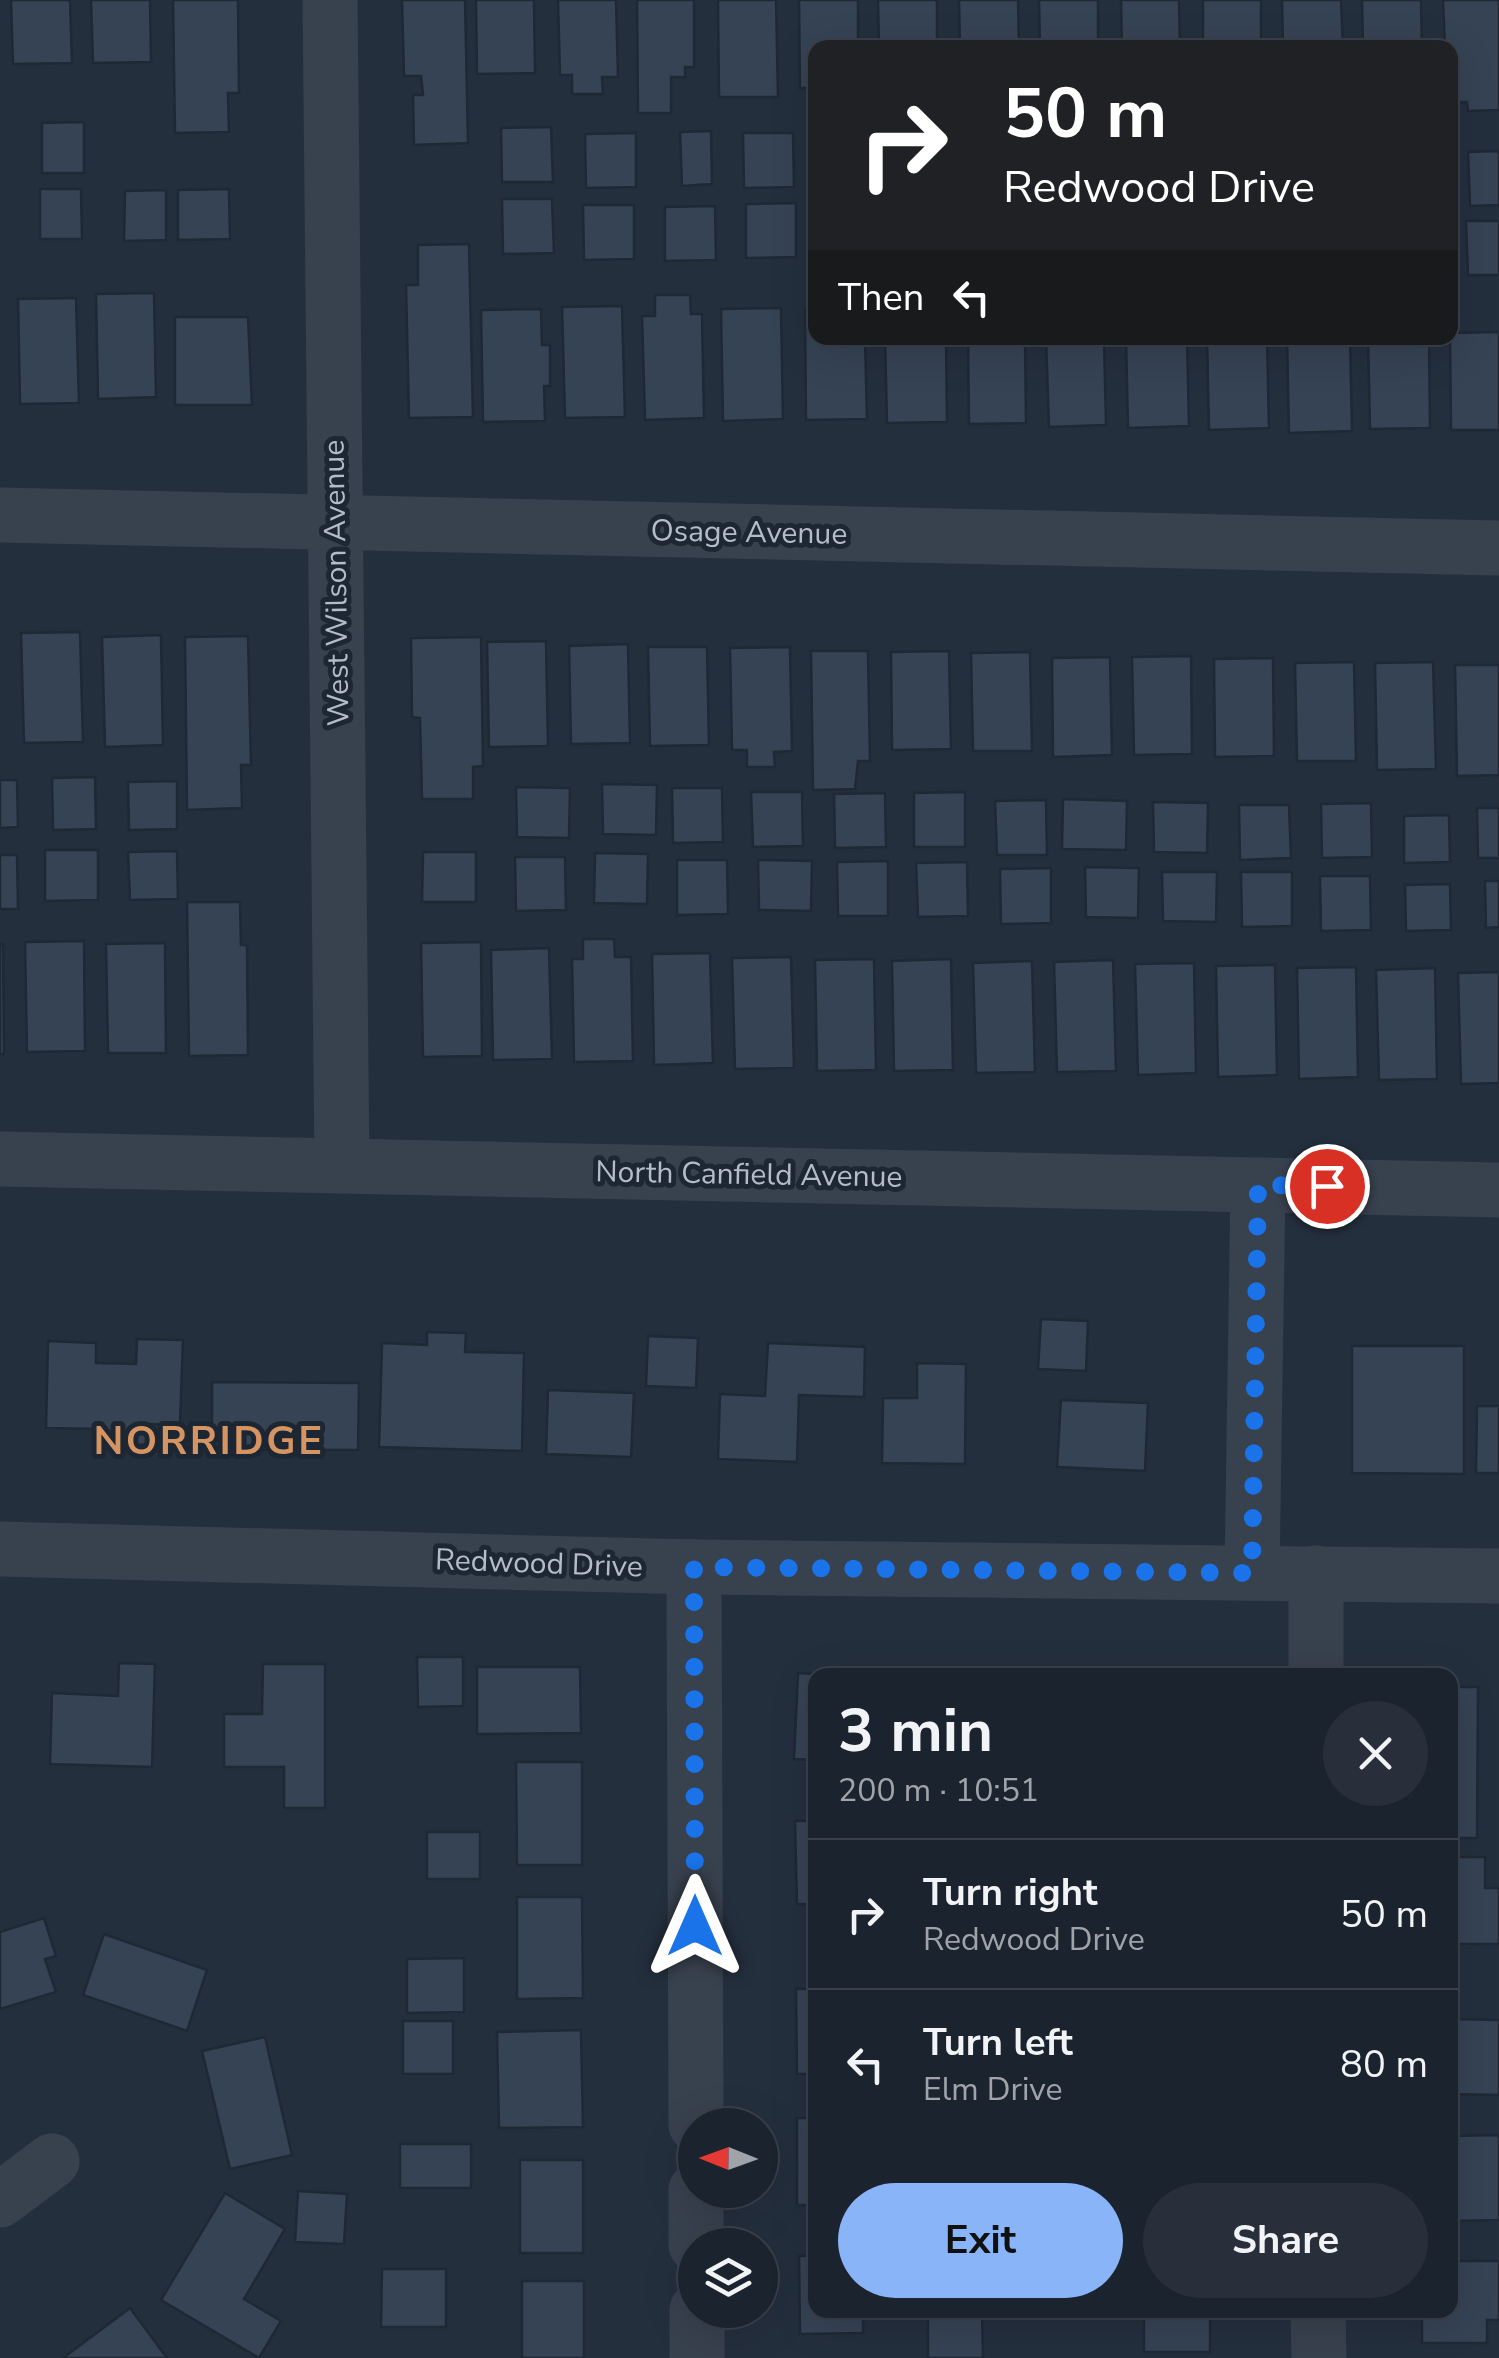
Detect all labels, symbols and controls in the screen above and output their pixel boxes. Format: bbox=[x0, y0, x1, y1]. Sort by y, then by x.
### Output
text: 50 m bbox=[1003, 66, 1167, 162]
icon: right bbox=[838, 80, 968, 210]
text: Redwood Drive bbox=[1003, 157, 1315, 218]
icon: left bbox=[944, 270, 999, 325]
text: Then bbox=[838, 272, 924, 323]
street label: West Wilson Avenue bbox=[314, 439, 359, 727]
street label: Osage Avenue bbox=[650, 510, 848, 555]
pin bbox=[1285, 1144, 1370, 1229]
street label: North Canfield Avenue bbox=[595, 1151, 903, 1198]
icon: arrive bbox=[1300, 1159, 1355, 1214]
district label: NORRIDGE bbox=[93, 1414, 325, 1468]
street label: Redwood Drive bbox=[434, 1539, 644, 1588]
text: 3 min bbox=[838, 1690, 993, 1772]
button: close bbox=[1323, 1701, 1428, 1806]
text: 200 m · 10:51 bbox=[838, 1769, 1039, 1812]
text: Turn right bbox=[923, 1867, 1098, 1918]
position arrow bbox=[643, 1874, 747, 1978]
icon: right bbox=[838, 1887, 893, 1942]
text: 50 m bbox=[1340, 1889, 1428, 1940]
text: Redwood Drive bbox=[923, 1918, 1145, 1961]
text: Turn left bbox=[923, 2017, 1073, 2068]
icon: left bbox=[838, 2037, 893, 2092]
text: 80 m bbox=[1340, 2039, 1428, 2090]
text: Elm Drive bbox=[923, 2068, 1063, 2111]
north arrow bbox=[678, 2108, 778, 2208]
map controls bbox=[678, 2108, 778, 2328]
button: Exit bbox=[838, 2183, 1123, 2298]
button: Share bbox=[1143, 2183, 1428, 2298]
button: layers bbox=[678, 2228, 778, 2328]

